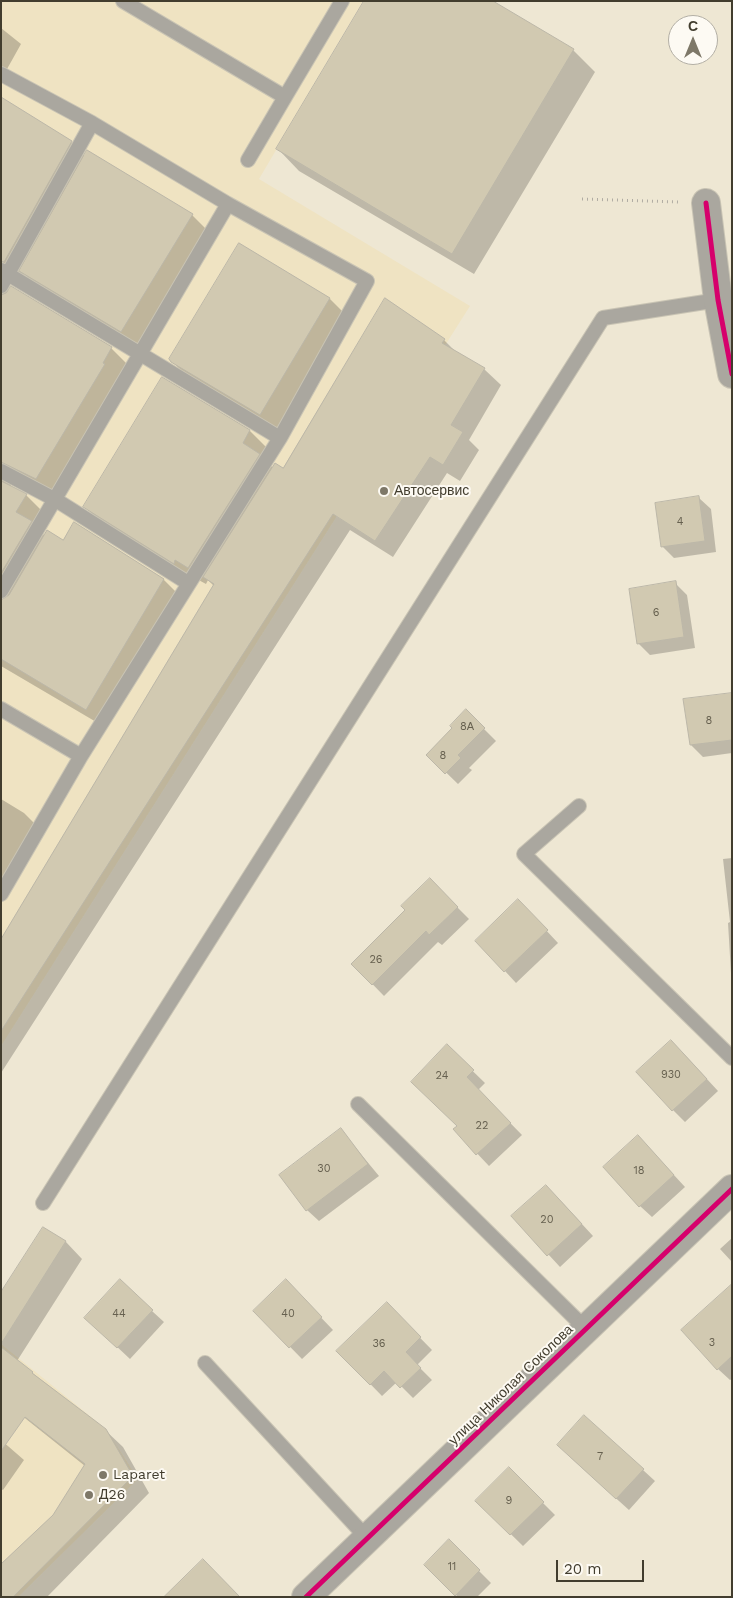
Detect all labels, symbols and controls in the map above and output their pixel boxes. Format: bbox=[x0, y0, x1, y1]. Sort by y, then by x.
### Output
north arrow bbox=[668, 15, 718, 65]
text: С bbox=[688, 18, 698, 34]
place label: Автосервис bbox=[394, 483, 469, 499]
marker: Автосервис bbox=[378, 485, 390, 497]
house number: 4 bbox=[677, 515, 683, 529]
house number: 6 bbox=[653, 606, 659, 620]
house number: 8 bbox=[706, 714, 712, 728]
house number: 8А bbox=[460, 720, 474, 734]
house number: 8 bbox=[440, 749, 446, 763]
house number: 26 bbox=[369, 953, 383, 967]
house number: 930 bbox=[661, 1068, 681, 1082]
house number: 24 bbox=[436, 1069, 448, 1083]
house number: 22 bbox=[476, 1119, 488, 1133]
house number: 30 bbox=[317, 1162, 331, 1176]
house number: 18 bbox=[633, 1164, 645, 1178]
house number: 20 bbox=[540, 1213, 554, 1227]
house number: 44 bbox=[112, 1307, 126, 1321]
house number: 40 bbox=[281, 1307, 295, 1321]
street label: улица Николая Соколова bbox=[445, 1321, 577, 1449]
house number: 3 bbox=[709, 1336, 715, 1350]
house number: 36 bbox=[372, 1337, 386, 1351]
house number: 7 bbox=[597, 1450, 603, 1464]
place label: Laparet bbox=[113, 1467, 165, 1483]
marker: Laparet bbox=[97, 1469, 109, 1481]
place label: Д26 bbox=[99, 1487, 125, 1503]
marker: Д26 bbox=[83, 1489, 95, 1501]
house number: 9 bbox=[506, 1494, 512, 1508]
scale bar bbox=[558, 1550, 646, 1582]
house number: 11 bbox=[448, 1560, 456, 1574]
text: 20 m bbox=[564, 1560, 602, 1578]

